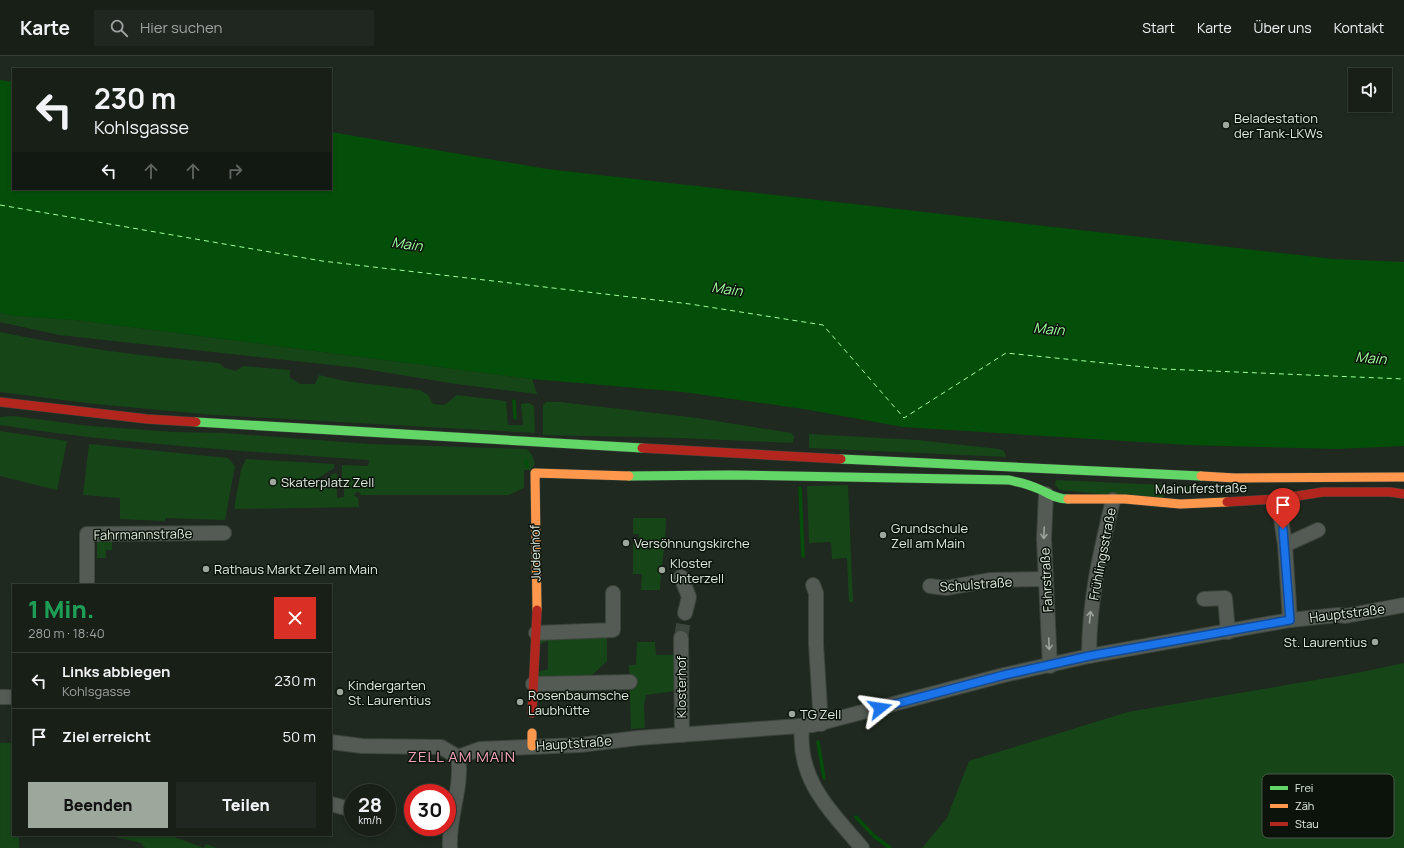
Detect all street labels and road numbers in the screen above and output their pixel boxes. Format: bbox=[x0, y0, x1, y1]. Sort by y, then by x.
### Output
street label: Mainuferstraße bbox=[1155, 478, 1248, 498]
street label: Frühlingsstraße bbox=[1084, 506, 1120, 602]
street label: Fahrmannstraße bbox=[94, 524, 193, 544]
street label: Judenhof bbox=[526, 524, 544, 581]
street label: Fahrstraße bbox=[1035, 547, 1057, 613]
street label: Schulstraße bbox=[939, 572, 1013, 596]
street label: Hauptstraße bbox=[1308, 599, 1386, 627]
street label: Klosterhof bbox=[672, 655, 690, 718]
street label: Hauptstraße bbox=[536, 731, 613, 755]

